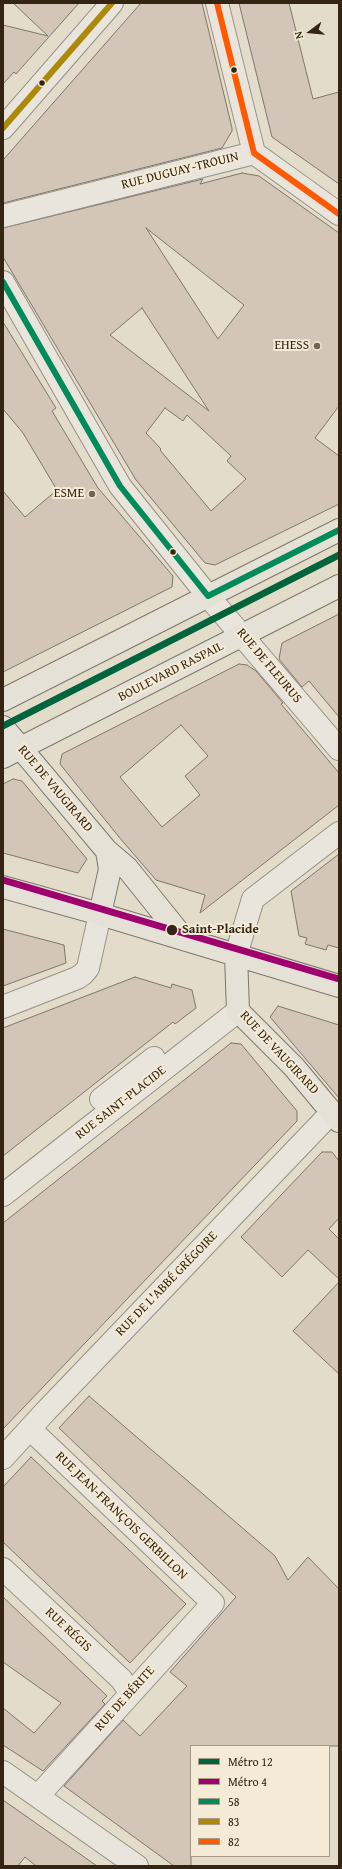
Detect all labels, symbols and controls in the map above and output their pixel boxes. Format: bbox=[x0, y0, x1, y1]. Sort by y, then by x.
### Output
north arrow bbox=[290, 12, 330, 52]
text: N bbox=[290, 30, 307, 41]
unlabelled marker bbox=[229, 65, 239, 75]
unlabelled marker bbox=[37, 78, 47, 88]
street label: RUE DUGUAY-TROUIN bbox=[120, 149, 240, 193]
place label: EHESS bbox=[275, 338, 309, 354]
marker: EHESS bbox=[312, 341, 322, 351]
place label: ESME bbox=[54, 486, 84, 502]
marker: ESME bbox=[87, 489, 97, 499]
unlabelled marker bbox=[168, 547, 178, 557]
street label: RUE DE FLEURUS bbox=[233, 625, 305, 707]
street label: BOULEVARD RASPAIL bbox=[116, 639, 226, 705]
street label: RUE DE VAUGIRARD bbox=[14, 742, 96, 836]
place label: Saint-Placide bbox=[182, 922, 259, 938]
marker: Saint-Placide bbox=[165, 923, 179, 937]
street label: RUE DE VAUGIRARD bbox=[236, 1008, 322, 1098]
street label: RUE SAINT-PLACIDE bbox=[73, 1063, 169, 1143]
street label: RUE DE L'ABBÉ GRÉGOIRE bbox=[113, 1228, 221, 1340]
street label: RUE JEAN-FRANÇOIS GERBILLON bbox=[52, 1449, 190, 1583]
street label: RUE RÉGIS bbox=[42, 1605, 94, 1655]
street label: RUE DE BÉRITE bbox=[92, 1663, 158, 1735]
legend bbox=[190, 1745, 330, 1857]
text: Métro 12 bbox=[228, 1753, 273, 1770]
text: Métro 4 bbox=[228, 1773, 267, 1790]
text: 58 bbox=[228, 1793, 240, 1810]
text: 83 bbox=[228, 1813, 240, 1830]
text: 82 bbox=[228, 1833, 240, 1850]

